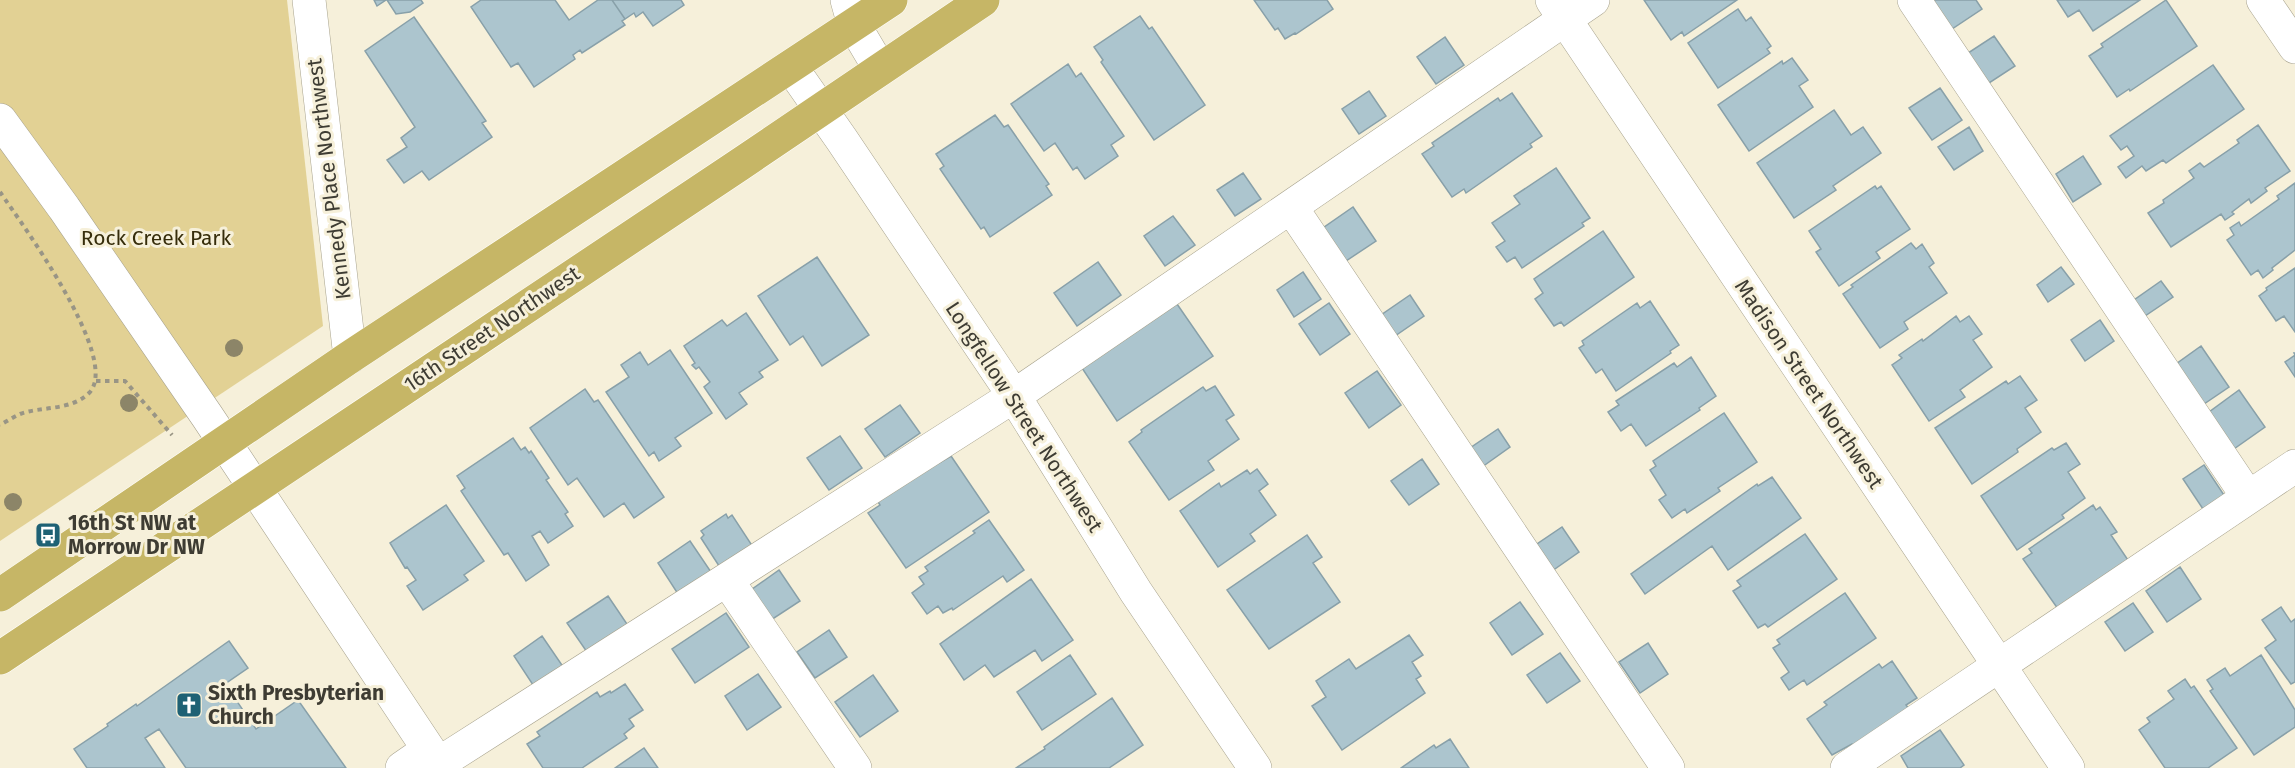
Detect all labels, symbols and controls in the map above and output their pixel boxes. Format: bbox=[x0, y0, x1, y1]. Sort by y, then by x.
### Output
street label: Kennedy Place Northwest bbox=[301, 57, 357, 301]
park label: Rock Creek Park bbox=[81, 225, 231, 251]
street label: 16th Street Northwest bbox=[399, 260, 585, 398]
street label: Madison Street Northwest bbox=[1729, 274, 1889, 494]
street label: Longfellow Street Northwest bbox=[940, 297, 1109, 538]
place label: 16th St NW at Morrow Dr NW bbox=[68, 510, 205, 560]
bus stop icon: 16th St NW at Morrow Dr NW bbox=[33, 520, 63, 550]
place label: Sixth Presbyterian Church bbox=[208, 680, 384, 730]
church icon: Sixth Presbyterian Church bbox=[174, 690, 204, 720]

